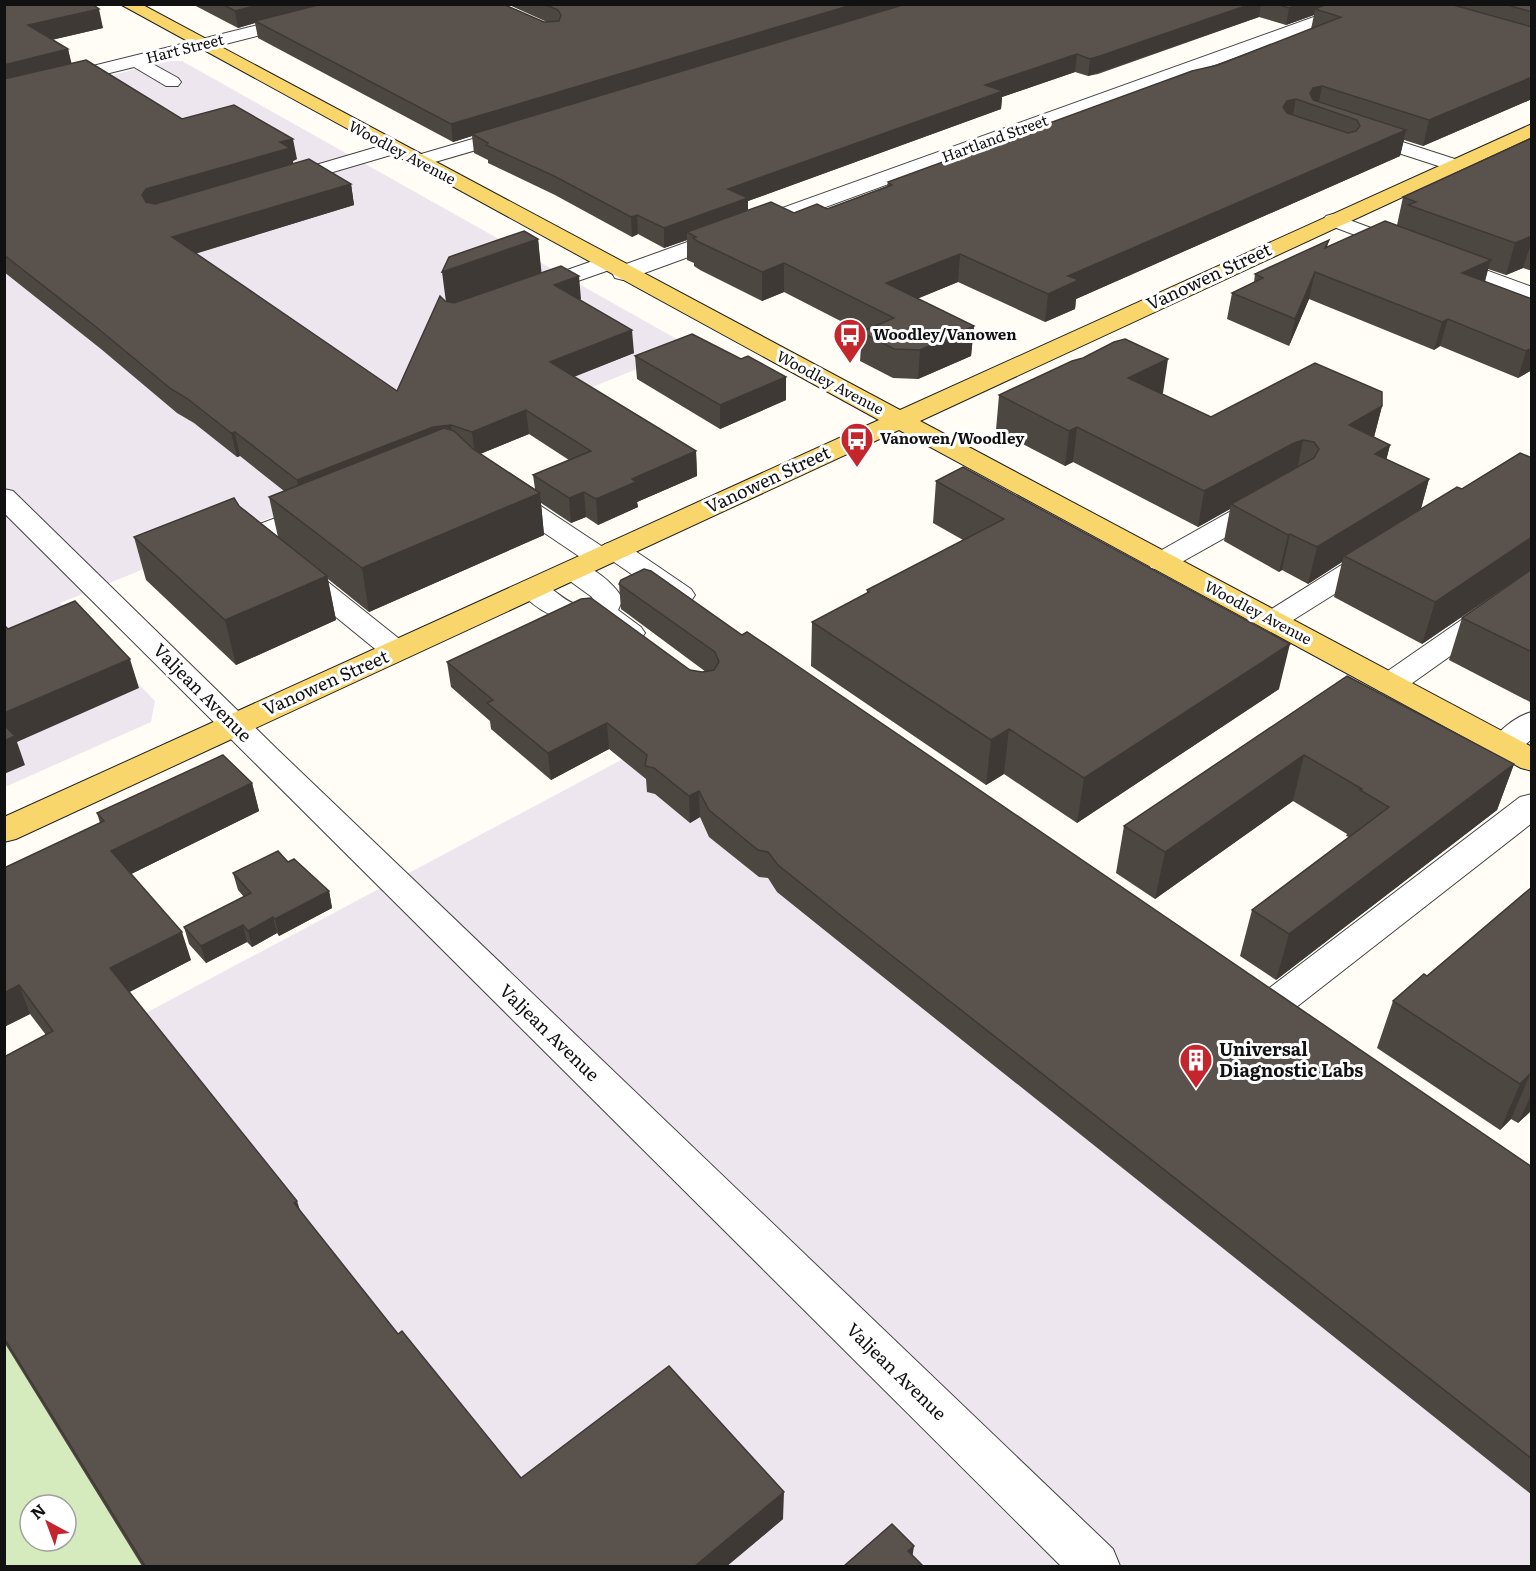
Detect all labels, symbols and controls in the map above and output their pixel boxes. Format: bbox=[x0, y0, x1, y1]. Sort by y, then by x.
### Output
street label: Hart Street bbox=[143, 27, 226, 68]
street label: Hartland Street bbox=[938, 108, 1051, 167]
street label: Woodley Avenue bbox=[345, 114, 461, 190]
street label: Vanowen Street bbox=[1141, 235, 1276, 316]
bus stop icon: Woodley/Vanowen bbox=[832, 317, 868, 364]
place label: Woodley/Vanowen bbox=[873, 322, 1017, 345]
street label: Woodley Avenue bbox=[773, 344, 889, 420]
bus stop icon: Vanowen/Woodley bbox=[839, 421, 875, 468]
place label: Vanowen/Woodley bbox=[880, 426, 1025, 449]
street label: Vanowen Street bbox=[700, 438, 835, 519]
street label: Woodley Avenue bbox=[1201, 574, 1317, 650]
street label: Valjean Avenue bbox=[147, 636, 259, 748]
street label: Vanowen Street bbox=[258, 642, 393, 721]
street label: Valjean Avenue bbox=[494, 977, 606, 1087]
place label: Universal Diagnostic Labs bbox=[1219, 1035, 1363, 1083]
building icon: Universal Diagnostic Labs bbox=[1178, 1042, 1214, 1089]
street label: Valjean Avenue bbox=[841, 1316, 953, 1426]
north arrow bbox=[18, 1493, 78, 1553]
text: N bbox=[25, 1497, 50, 1524]

